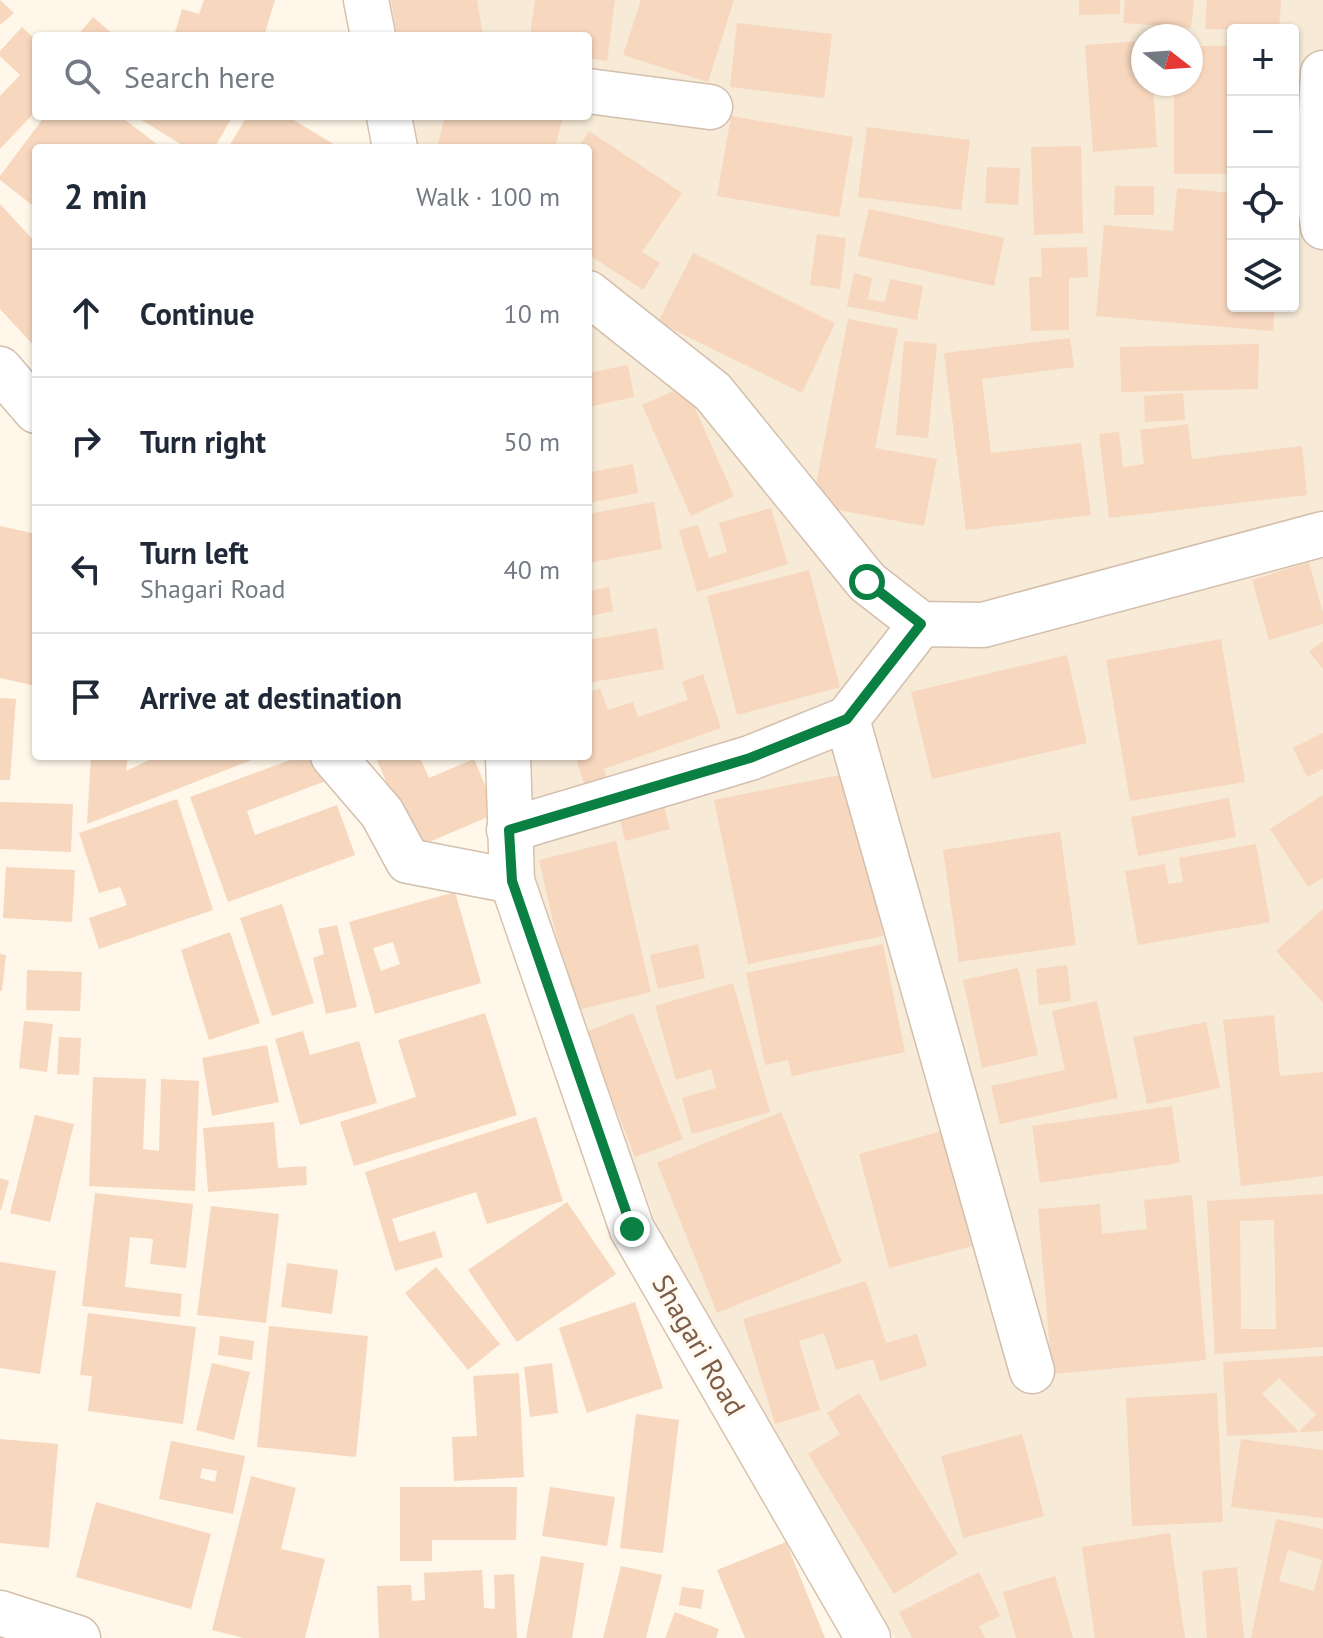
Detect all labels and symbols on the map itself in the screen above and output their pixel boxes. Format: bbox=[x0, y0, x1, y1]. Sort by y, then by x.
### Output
north arrow bbox=[1131, 24, 1203, 96]
route start bbox=[849, 564, 885, 600]
route end bbox=[614, 1211, 650, 1247]
street label: Shagari Road bbox=[644, 1268, 755, 1422]

